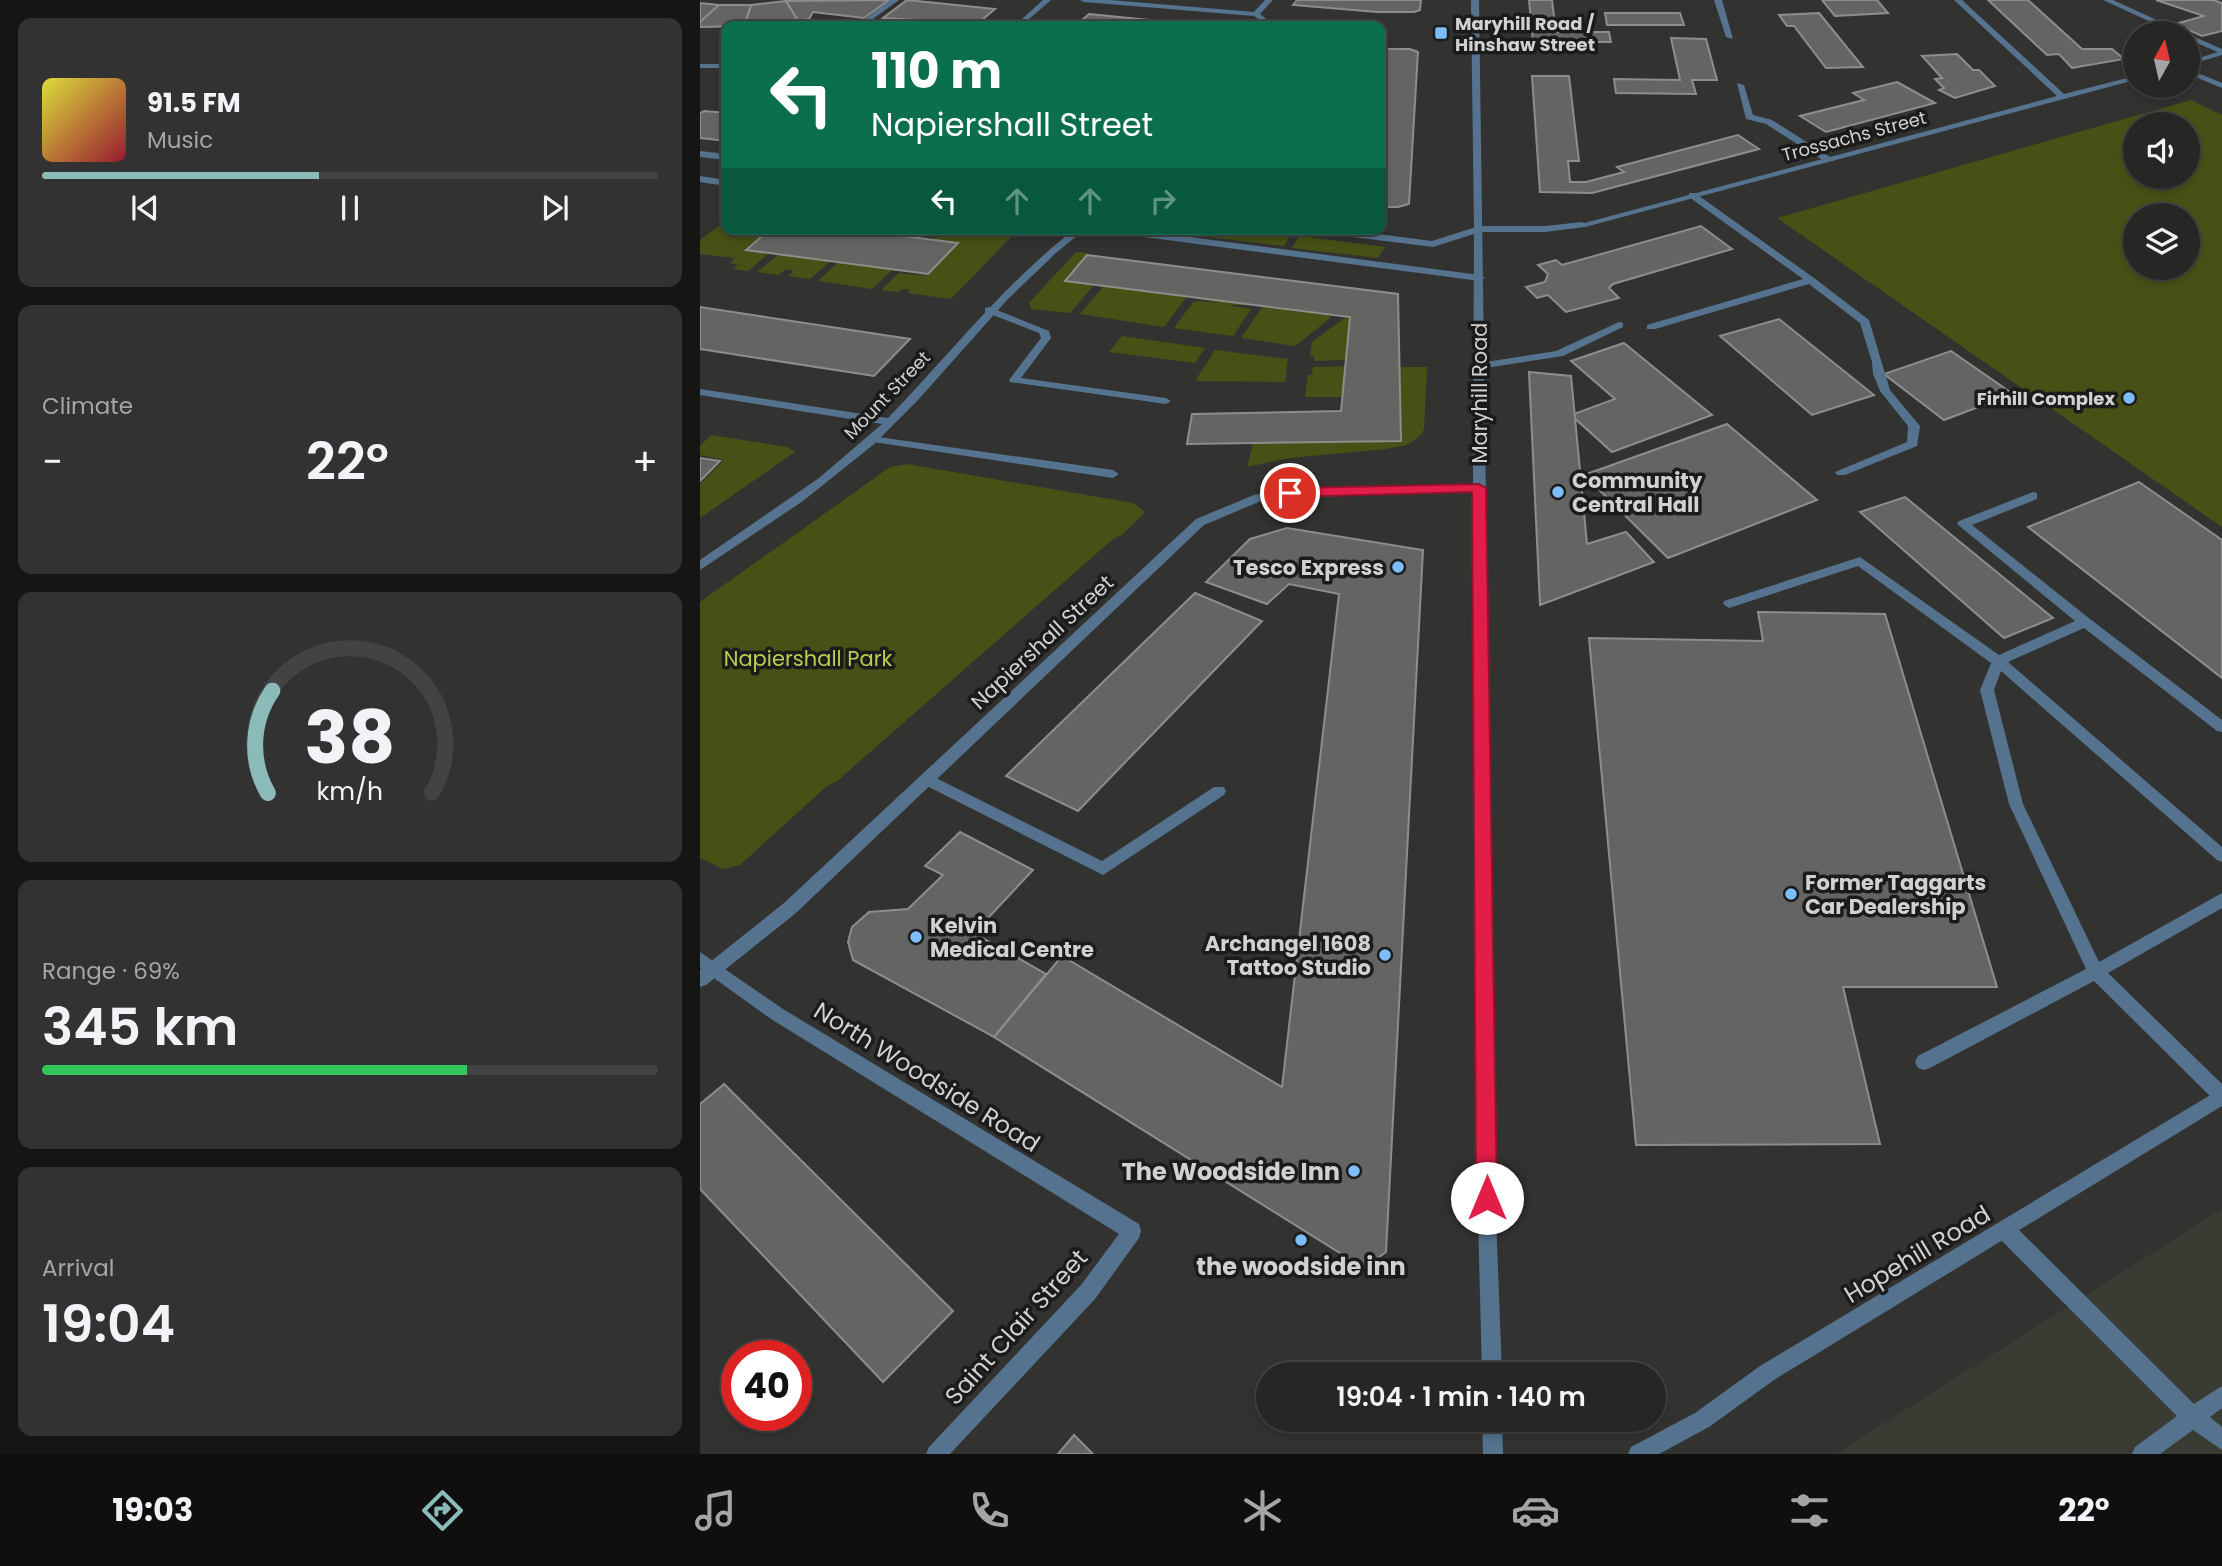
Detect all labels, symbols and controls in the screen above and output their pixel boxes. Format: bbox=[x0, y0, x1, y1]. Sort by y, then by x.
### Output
place label: Maryhill Road / Hinshaw Street bbox=[1455, 11, 1595, 57]
north arrow bbox=[2123, 21, 2200, 98]
map controls bbox=[2123, 21, 2200, 280]
marker: Maryhill Road / Hinshaw Street bbox=[1433, 25, 1449, 41]
text: 110 m bbox=[871, 37, 1002, 105]
icon: left bbox=[756, 49, 847, 140]
text: 91.5 FM bbox=[147, 85, 241, 121]
text: Napiershall Street bbox=[871, 102, 1153, 147]
street label: Trossachs Street bbox=[1779, 105, 1929, 167]
button: sound bbox=[2123, 112, 2200, 189]
text: Music bbox=[147, 124, 213, 156]
icon: left bbox=[925, 182, 963, 220]
icon: ahead bbox=[998, 182, 1036, 220]
icon: ahead bbox=[1071, 182, 1109, 220]
icon: right bbox=[1144, 182, 1182, 220]
icon: previous bbox=[126, 189, 164, 227]
icon: pause bbox=[331, 189, 369, 227]
icon: next bbox=[536, 189, 574, 227]
button: layers bbox=[2123, 203, 2200, 280]
street label: Maryhill Road bbox=[1465, 322, 1494, 464]
street label: Mount Street bbox=[838, 345, 936, 445]
place label: Firhill Complex bbox=[1977, 386, 2115, 411]
text: Climate bbox=[42, 390, 133, 422]
marker: Firhill Complex bbox=[2121, 390, 2137, 406]
text: 22° bbox=[306, 425, 389, 498]
text: − bbox=[42, 435, 63, 488]
text: + bbox=[632, 435, 658, 488]
pin bbox=[1260, 463, 1320, 523]
place label: Community Central Hall bbox=[1572, 466, 1703, 519]
icon: arrive bbox=[1271, 474, 1309, 512]
marker: Community Central Hall bbox=[1550, 484, 1566, 500]
place label: Tesco Express bbox=[1233, 553, 1384, 582]
marker: Tesco Express bbox=[1390, 559, 1406, 575]
street label: Napiershall Street bbox=[964, 568, 1120, 716]
park label: Napiershall Park bbox=[724, 644, 893, 673]
text: 38 bbox=[304, 687, 396, 788]
text: km/h bbox=[317, 774, 383, 809]
place label: Former Taggarts Car Dealership bbox=[1805, 868, 1986, 921]
marker: Former Taggarts Car Dealership bbox=[1783, 886, 1799, 902]
place label: Kelvin Medical Centre bbox=[930, 911, 1094, 964]
marker: Kelvin Medical Centre bbox=[908, 929, 924, 945]
place label: Archangel 1608 Tattoo Studio bbox=[1205, 929, 1371, 982]
marker: Archangel 1608 Tattoo Studio bbox=[1377, 947, 1393, 963]
text: Range · 69% bbox=[42, 955, 180, 987]
text: 345 km bbox=[42, 990, 238, 1063]
street label: North Woodside Road bbox=[808, 994, 1046, 1160]
place label: The Woodside Inn bbox=[1122, 1155, 1340, 1188]
position arrow bbox=[1450, 1161, 1524, 1235]
marker: The Woodside Inn bbox=[1346, 1163, 1362, 1179]
street label: Hopehill Road bbox=[1838, 1197, 1996, 1311]
marker: the woodside inn bbox=[1293, 1232, 1309, 1248]
street label: Saint Clair Street bbox=[937, 1242, 1095, 1412]
place label: the woodside inn bbox=[1196, 1250, 1406, 1283]
text: Arrival bbox=[42, 1252, 114, 1284]
text: 19:04 bbox=[42, 1287, 175, 1360]
speed limit sign: 40 bbox=[721, 1340, 812, 1431]
text: 19:04 · 1 min · 140 m bbox=[1336, 1379, 1586, 1415]
icon: directions bbox=[418, 1486, 467, 1535]
icon: music bbox=[691, 1486, 740, 1535]
icon: phone bbox=[965, 1486, 1014, 1535]
icon: climate bbox=[1238, 1486, 1287, 1535]
icon: car bbox=[1511, 1486, 1560, 1535]
icon: filters bbox=[1785, 1486, 1834, 1535]
text: 19:03 bbox=[112, 1487, 193, 1532]
text: 22° bbox=[2058, 1487, 2110, 1532]

